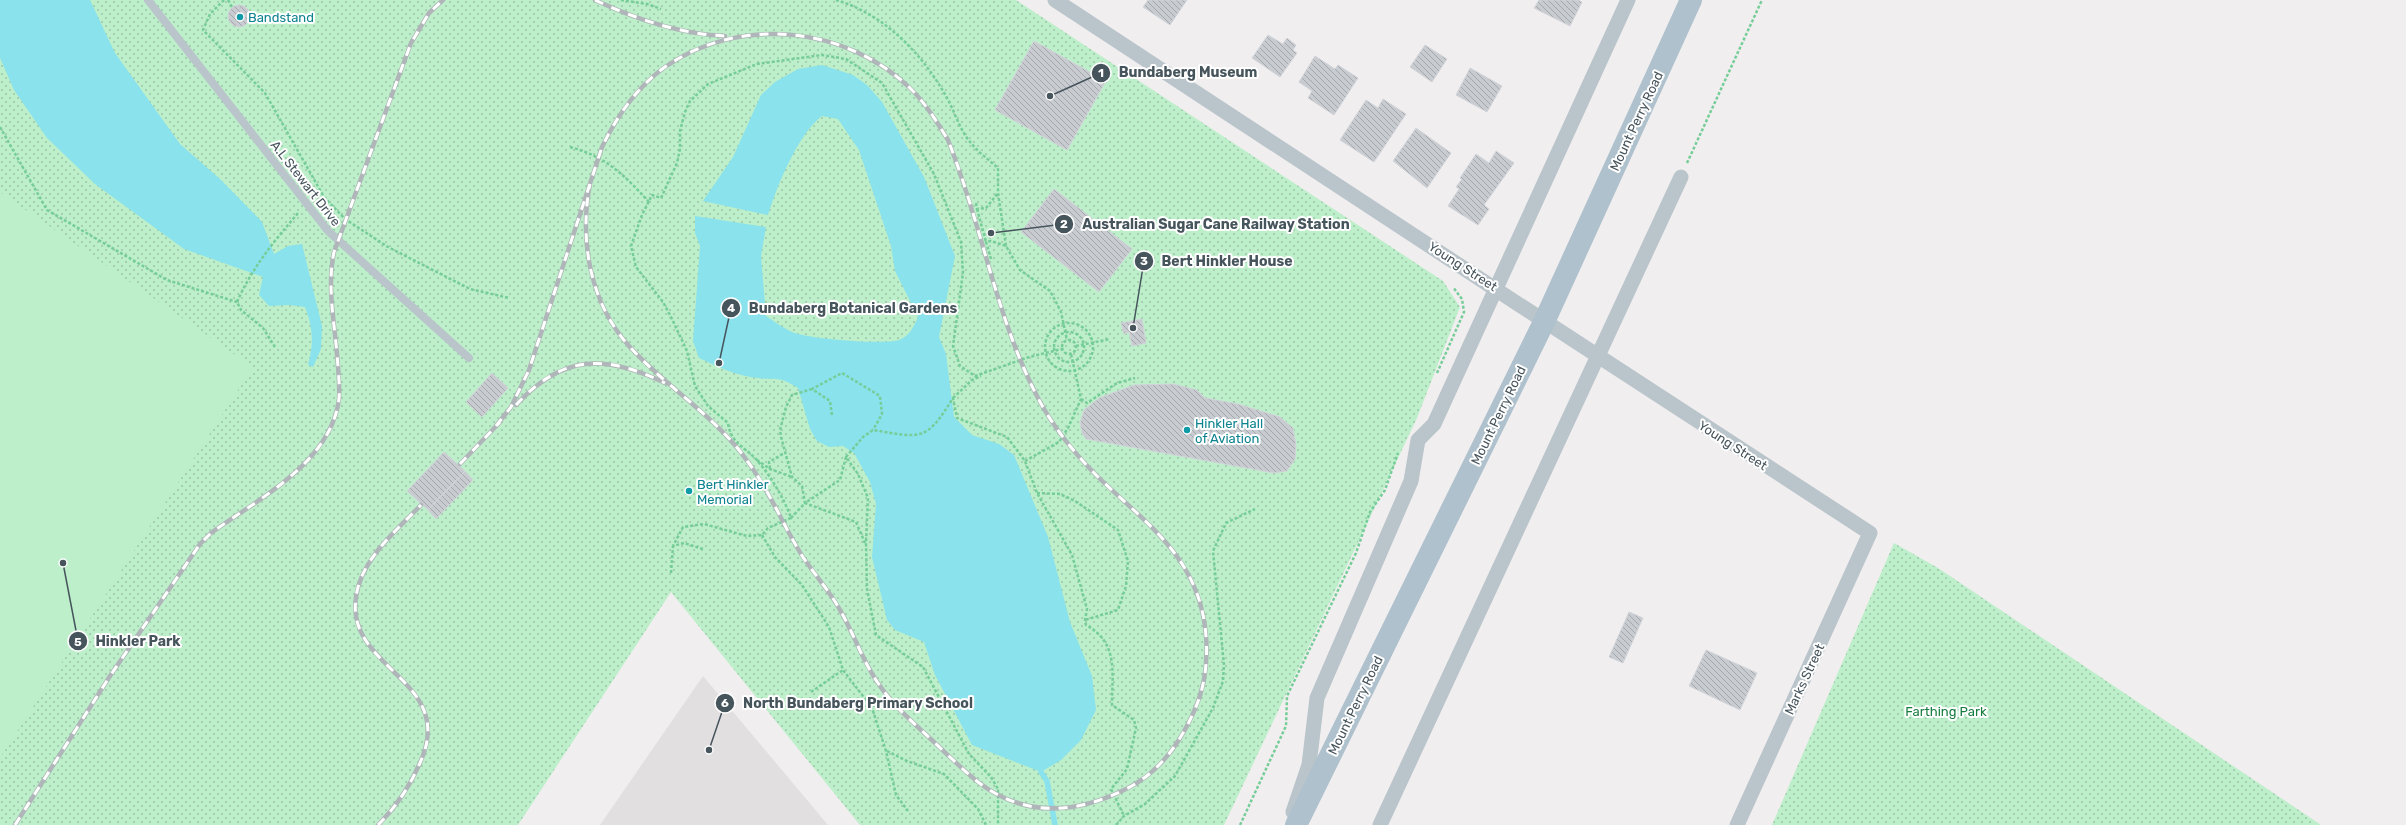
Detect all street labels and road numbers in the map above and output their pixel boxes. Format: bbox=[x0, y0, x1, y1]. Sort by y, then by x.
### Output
street label: Mount Perry Road bbox=[1607, 69, 1666, 173]
street label: A.L Stewart Drive bbox=[268, 138, 344, 229]
street label: Young Street bbox=[1425, 239, 1500, 295]
street label: Mount Perry Road bbox=[1468, 363, 1529, 467]
street label: Young Street bbox=[1695, 418, 1770, 474]
street label: Marks Street bbox=[1782, 641, 1827, 717]
street label: Mount Perry Road bbox=[1325, 653, 1386, 757]

